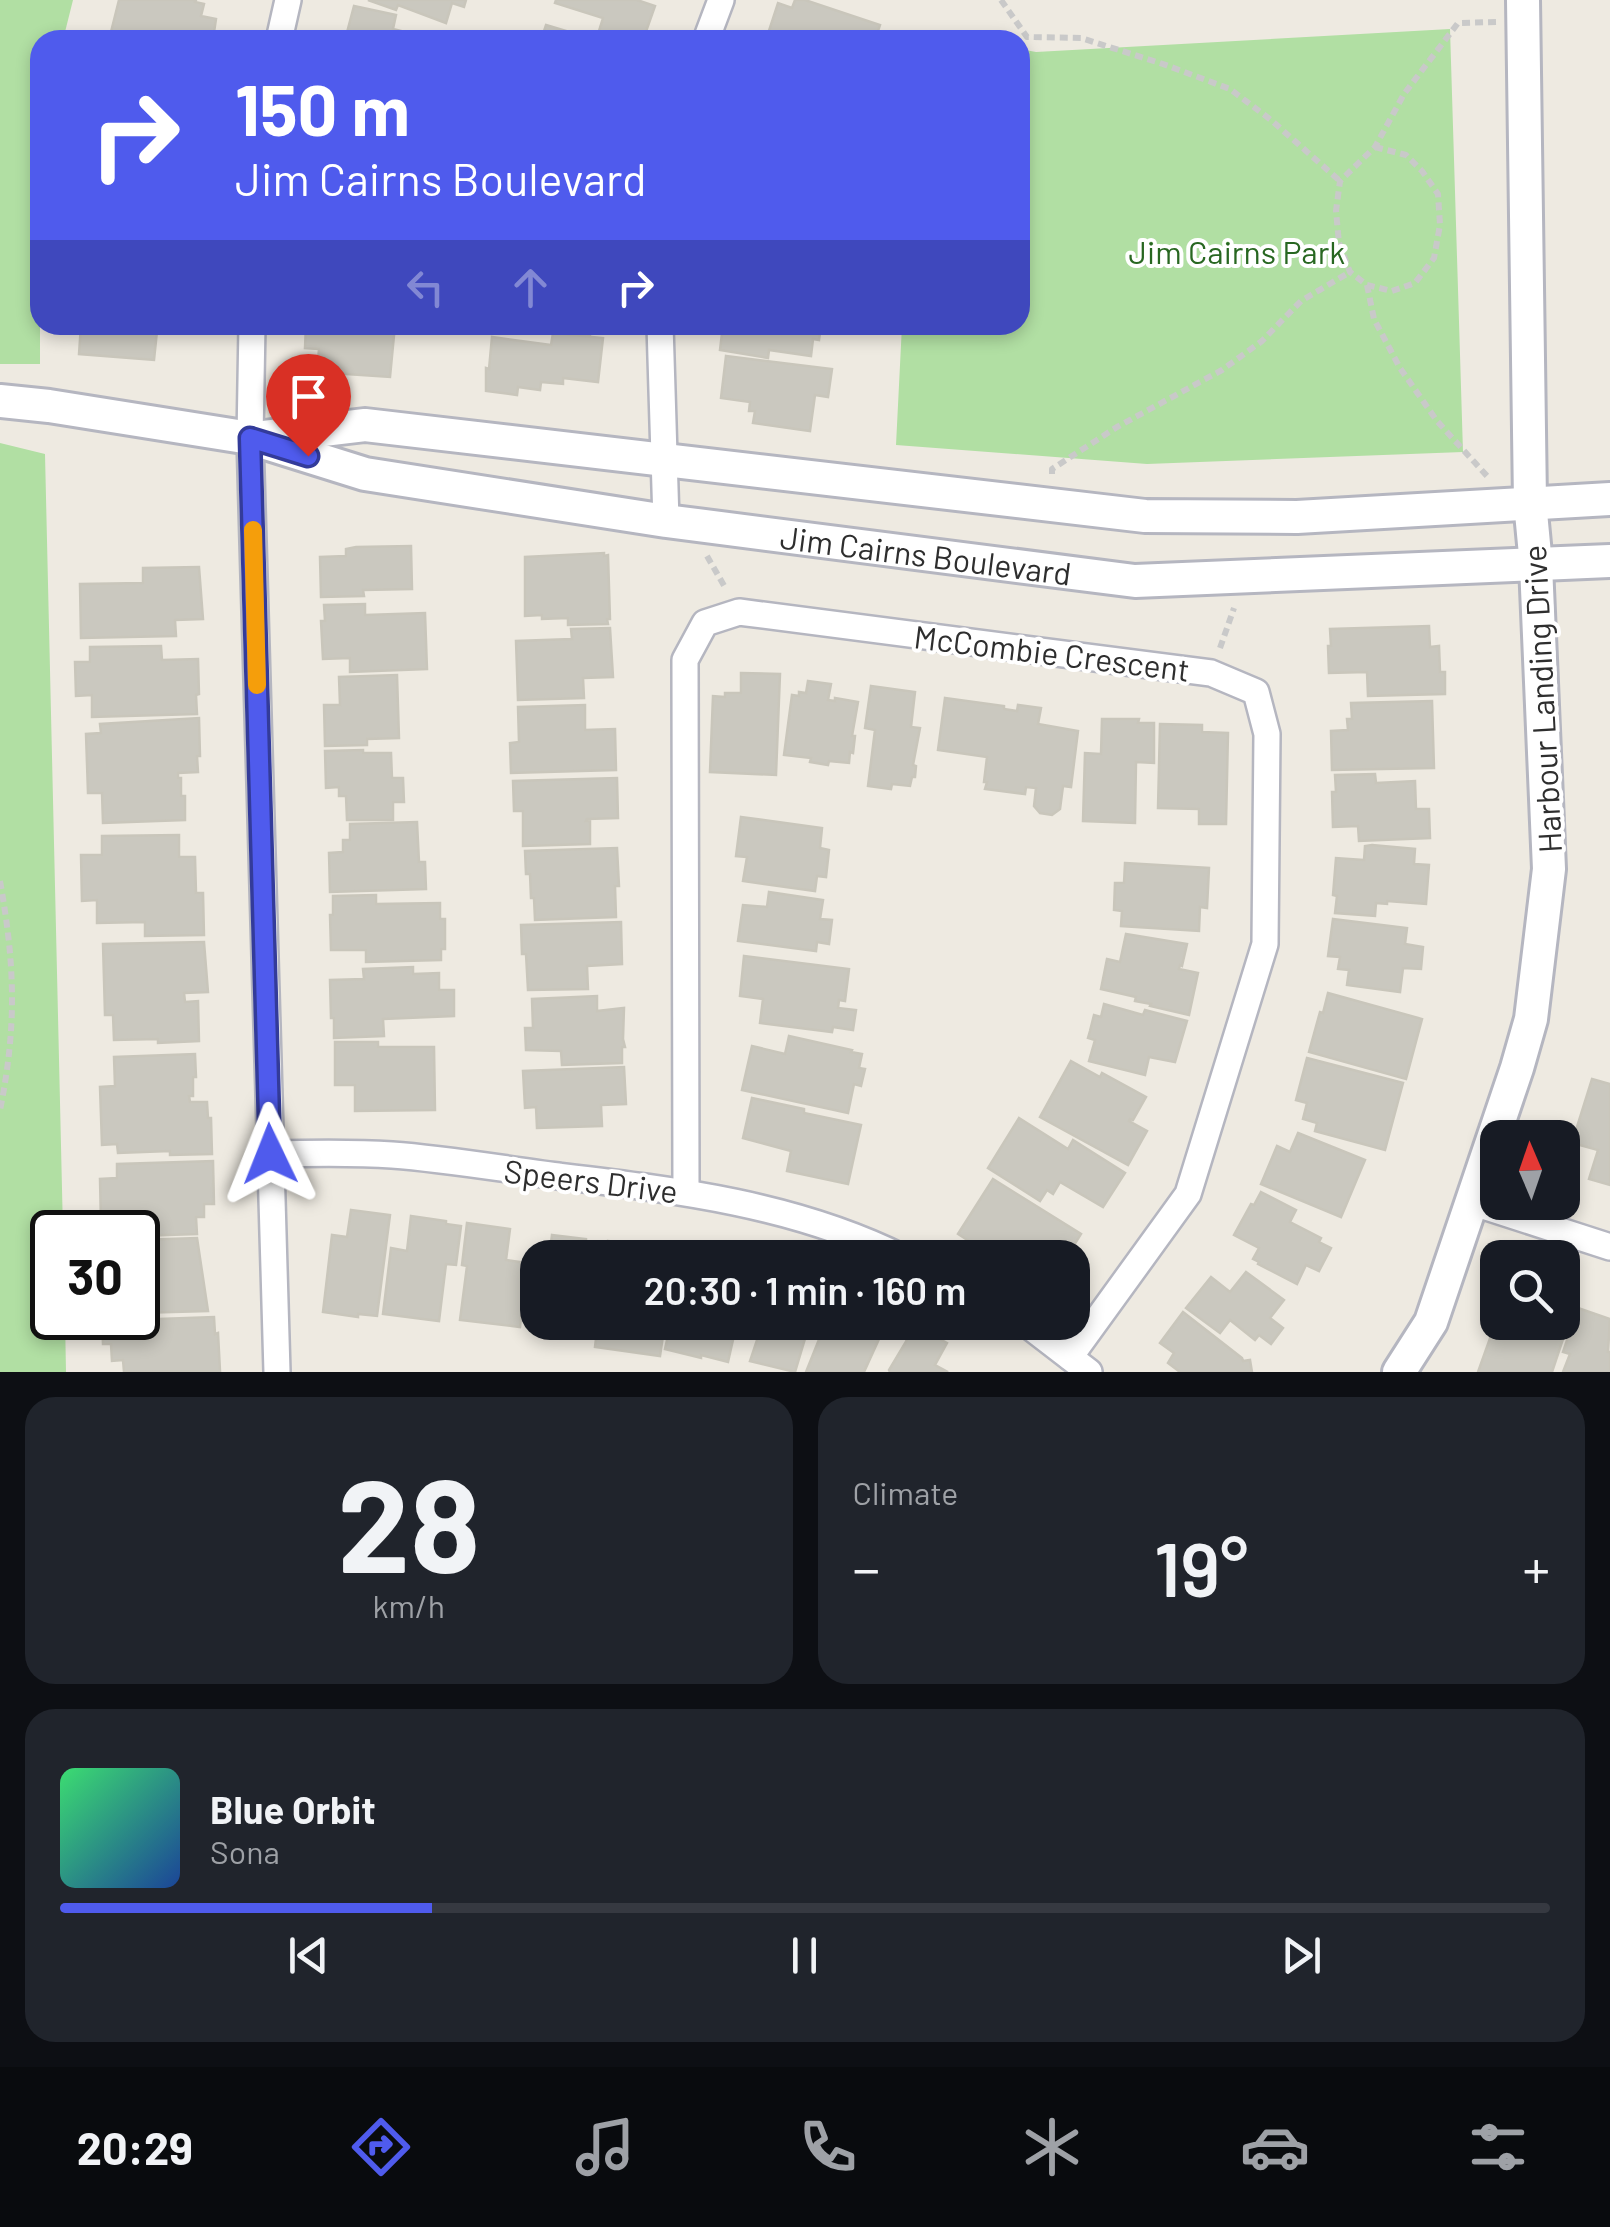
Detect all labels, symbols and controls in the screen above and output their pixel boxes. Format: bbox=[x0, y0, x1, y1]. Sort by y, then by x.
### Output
text: 150 m bbox=[235, 66, 410, 150]
icon: right bbox=[70, 70, 200, 200]
text: Jim Cairns Boulevard bbox=[235, 151, 647, 205]
park label: Jim Cairns Park bbox=[1129, 232, 1345, 270]
icon: left bbox=[398, 260, 453, 315]
icon: ahead bbox=[503, 260, 558, 315]
icon: right bbox=[608, 260, 663, 315]
pin bbox=[266, 354, 351, 457]
icon: arrive bbox=[281, 369, 336, 424]
street label: Jim Cairns Boulevard bbox=[778, 517, 1074, 592]
street label: Harbour Landing Drive bbox=[1514, 544, 1568, 854]
street label: McCombie Crescent bbox=[912, 616, 1192, 688]
position arrow bbox=[218, 1102, 322, 1206]
north arrow bbox=[1480, 1120, 1580, 1220]
map controls bbox=[1480, 1120, 1580, 1340]
street label: Speers Drive bbox=[502, 1150, 680, 1210]
speed limit sign: 30 bbox=[30, 1210, 160, 1340]
button: search bbox=[1480, 1240, 1580, 1340]
text: 20:30 · 1 min · 160 m bbox=[644, 1267, 966, 1313]
text: 28 bbox=[337, 1443, 480, 1599]
text: Climate bbox=[853, 1473, 958, 1511]
text: 19° bbox=[1154, 1522, 1248, 1612]
text: − bbox=[853, 1534, 880, 1600]
text: + bbox=[1522, 1534, 1550, 1600]
text: km/h bbox=[373, 1586, 445, 1624]
text: Blue Orbit bbox=[210, 1786, 376, 1832]
text: Sona bbox=[210, 1832, 280, 1870]
icon: previous bbox=[281, 1928, 336, 1983]
icon: pause bbox=[777, 1928, 832, 1983]
icon: next bbox=[1274, 1928, 1329, 1983]
icon: directions bbox=[346, 2112, 416, 2182]
icon: music bbox=[570, 2112, 640, 2182]
icon: phone bbox=[793, 2112, 863, 2182]
icon: climate bbox=[1017, 2112, 1087, 2182]
icon: car bbox=[1240, 2112, 1310, 2182]
icon: filters bbox=[1463, 2112, 1533, 2182]
text: 20:29 bbox=[77, 2120, 193, 2174]

